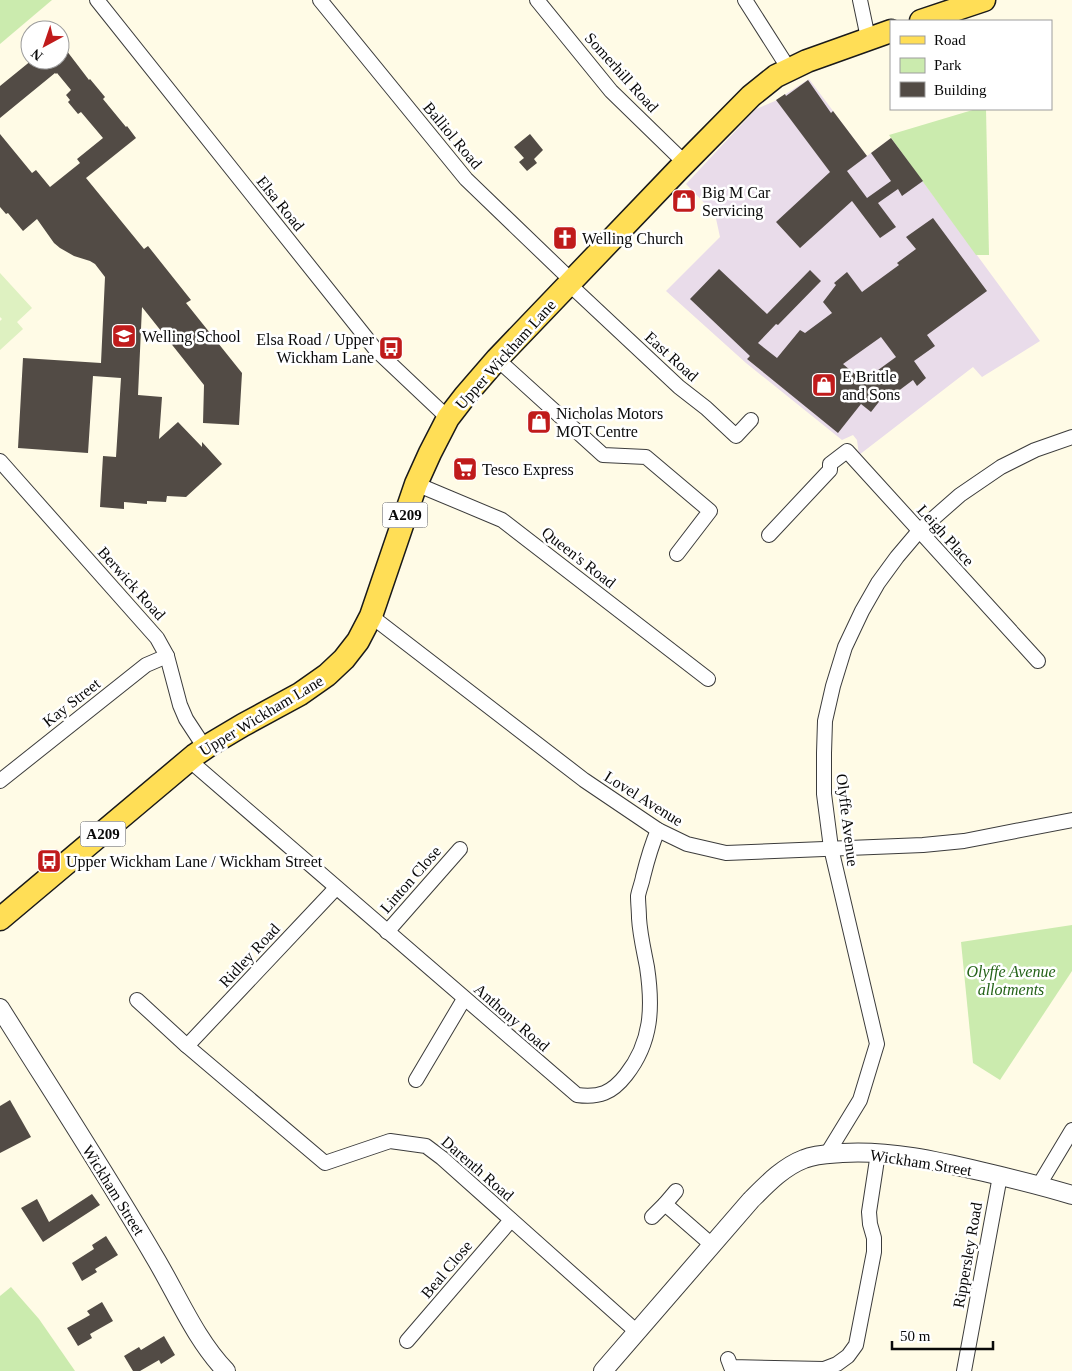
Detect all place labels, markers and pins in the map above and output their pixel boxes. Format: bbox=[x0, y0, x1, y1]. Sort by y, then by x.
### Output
place label: Big M Car Servicing bbox=[702, 184, 771, 220]
shop icon: Big M Car Servicing bbox=[671, 188, 697, 214]
church icon: Welling Church bbox=[552, 225, 578, 251]
place label: Welling Church bbox=[582, 230, 683, 248]
school or university icon: Welling School bbox=[111, 323, 137, 349]
place label: Welling School bbox=[142, 328, 241, 346]
place label: Elsa Road / Upper Wickham Lane bbox=[256, 331, 375, 366]
bus stop icon: Elsa Road / Upper Wickham Lane bbox=[378, 335, 404, 361]
place label: E Brittle and Sons bbox=[842, 368, 900, 403]
shop icon: E Brittle and Sons bbox=[811, 372, 837, 398]
place label: Nicholas Motors MOT Centre bbox=[556, 405, 663, 440]
shop icon: Nicholas Motors MOT Centre bbox=[526, 409, 552, 435]
supermarket icon: Tesco Express bbox=[452, 456, 478, 482]
place label: Tesco Express bbox=[482, 461, 574, 479]
bus stop icon: Upper Wickham Lane / Wickham Street bbox=[36, 848, 62, 874]
place label: Upper Wickham Lane / Wickham Street bbox=[66, 853, 323, 871]

